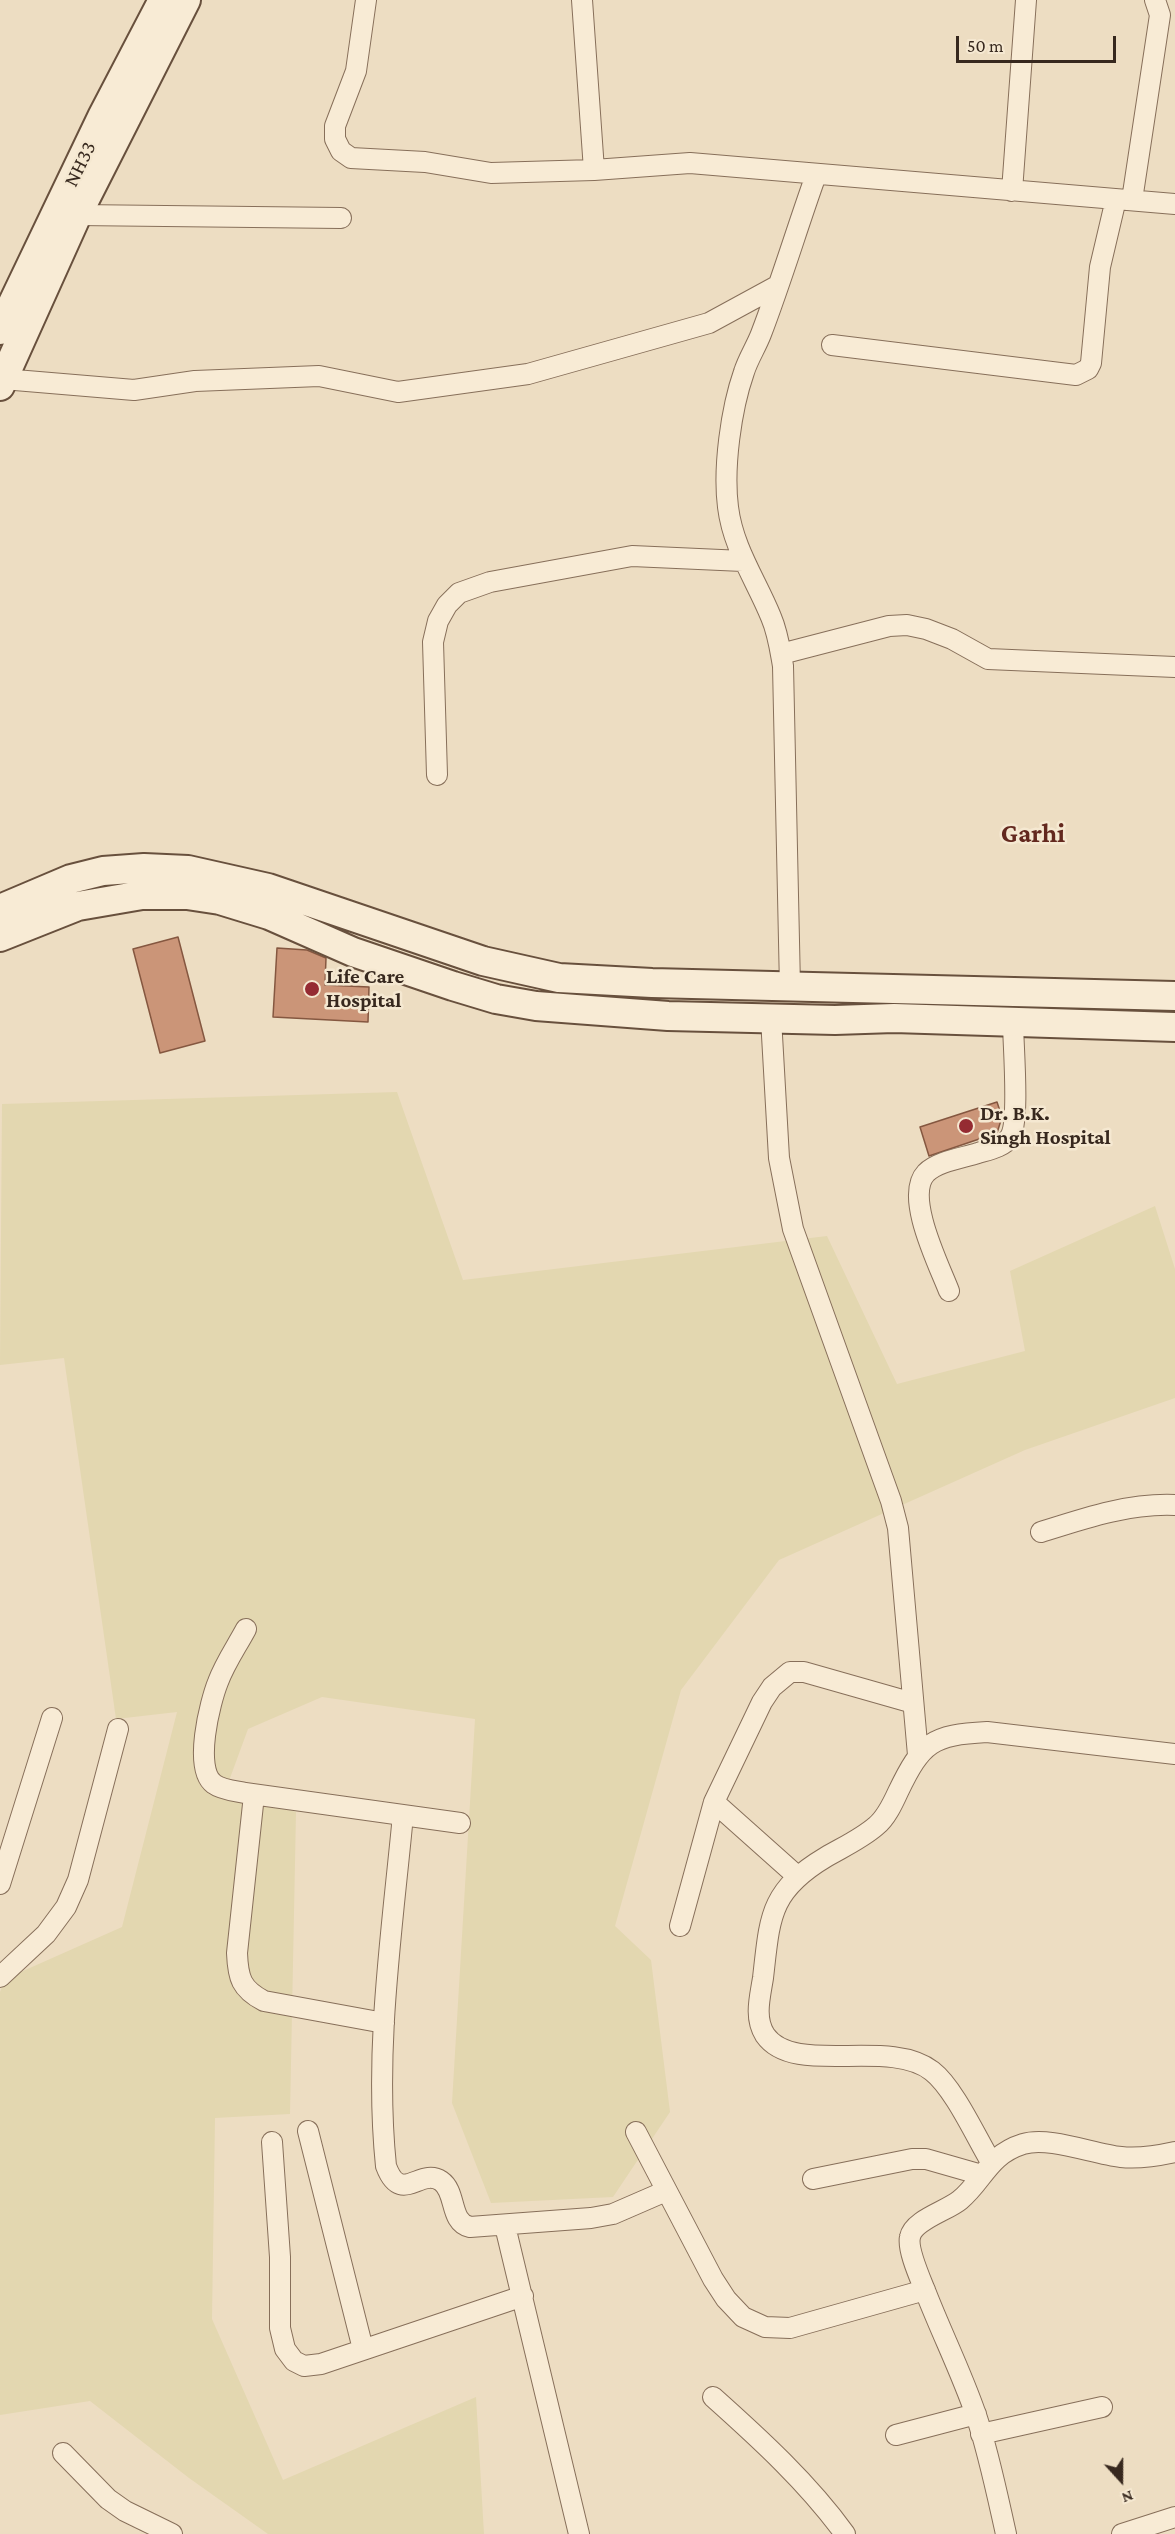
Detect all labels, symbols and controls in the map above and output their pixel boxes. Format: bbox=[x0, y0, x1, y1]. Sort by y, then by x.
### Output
scale bar bbox=[959, 24, 1120, 62]
text: 50 m bbox=[967, 36, 1004, 56]
street label: NH33 bbox=[58, 137, 102, 191]
district label: Garhi bbox=[1001, 818, 1065, 850]
place label: Life Care Hospital bbox=[326, 964, 404, 1014]
marker: Life Care Hospital bbox=[303, 980, 321, 998]
place label: Dr. B.K. Singh Hospital bbox=[980, 1101, 1111, 1151]
marker: Dr. B.K. Singh Hospital bbox=[957, 1117, 975, 1135]
north arrow bbox=[1091, 2450, 1151, 2510]
text: N bbox=[1119, 2487, 1136, 2507]

